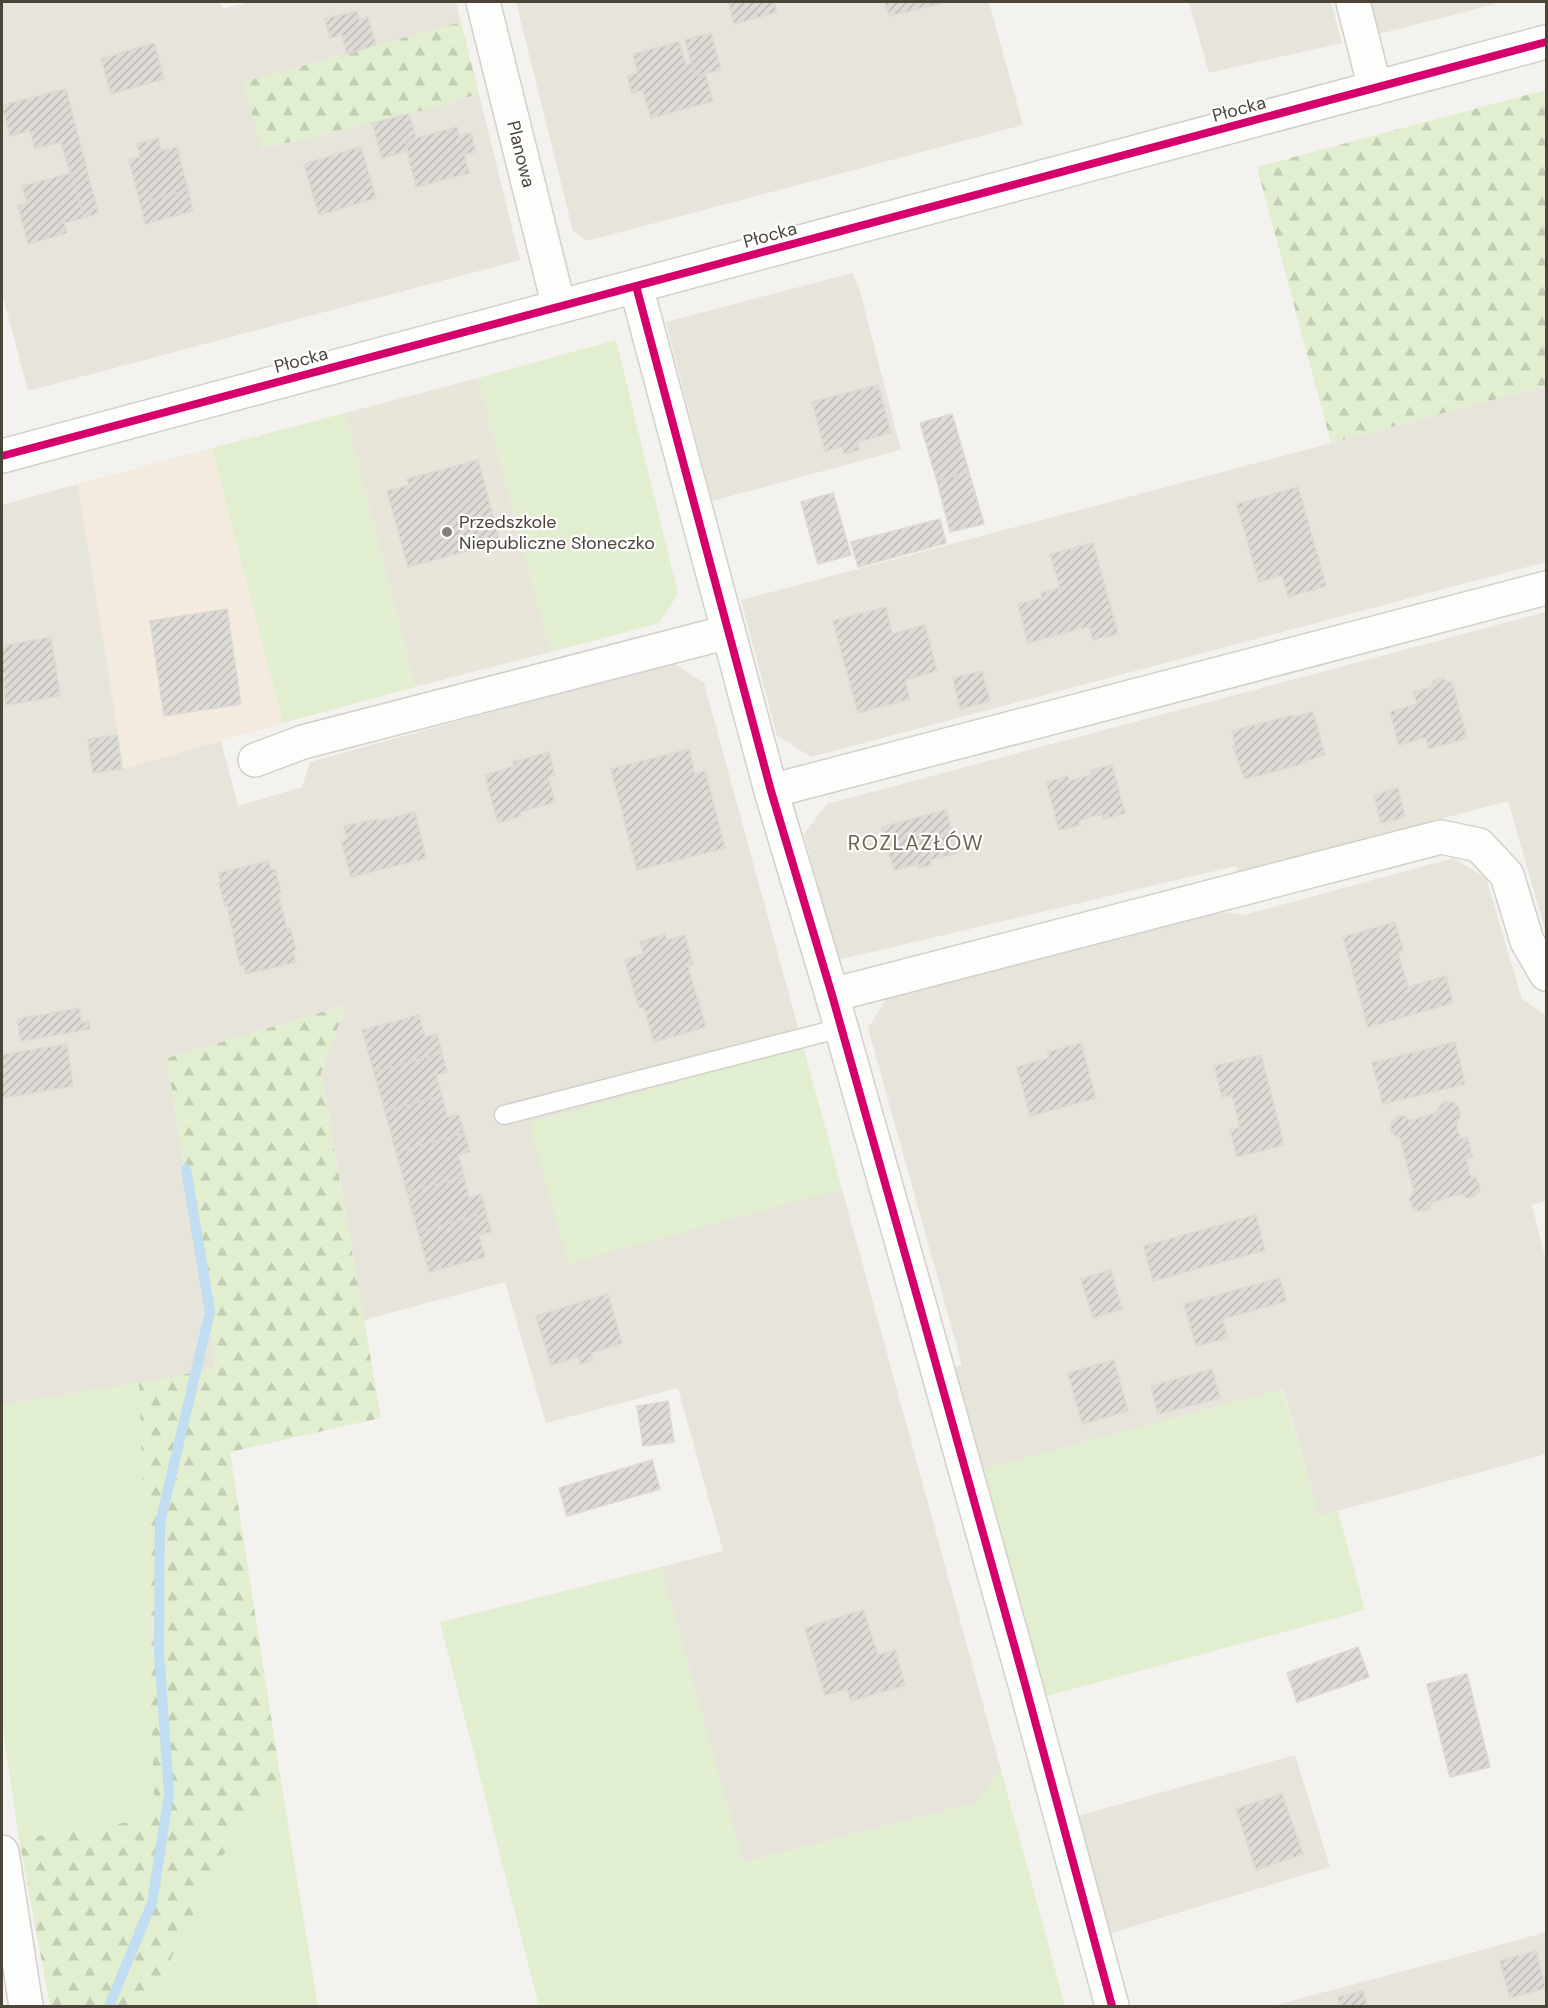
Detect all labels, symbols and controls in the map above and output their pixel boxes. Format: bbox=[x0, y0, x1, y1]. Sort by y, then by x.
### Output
street label: Płocka bbox=[1209, 90, 1269, 128]
street label: Planowa bbox=[501, 118, 541, 190]
street label: Płocka bbox=[740, 216, 800, 254]
street label: Płocka bbox=[271, 341, 331, 379]
place label: Przedszkole Niepubliczne Słoneczko bbox=[459, 510, 655, 555]
marker: Przedszkole Niepubliczne Słoneczko bbox=[440, 525, 454, 539]
district label: ROZLAZŁÓW bbox=[848, 829, 984, 857]

